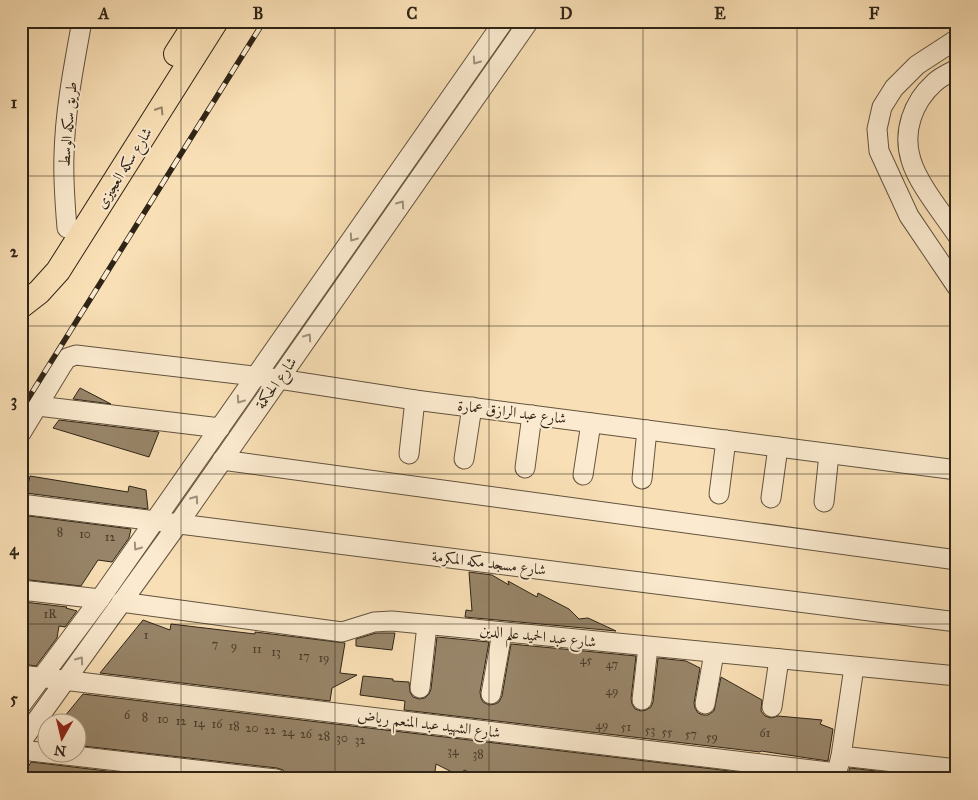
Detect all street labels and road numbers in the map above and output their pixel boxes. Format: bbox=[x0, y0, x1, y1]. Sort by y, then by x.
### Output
street label: طريق سكه الوسط bbox=[55, 81, 82, 167]
street label: شارع سكه العجيزى bbox=[92, 124, 159, 214]
street label: شارع الحكمة bbox=[252, 354, 304, 415]
street label: شارع عبد الرازق عمارة bbox=[456, 396, 567, 432]
street label: شارع مسجد مكه المكرمة bbox=[430, 547, 547, 583]
street label: شارع عبد الحميد علم الدين bbox=[478, 621, 597, 657]
street label: شارع الشهيد عبد المنعم رياض bbox=[356, 706, 502, 747]

